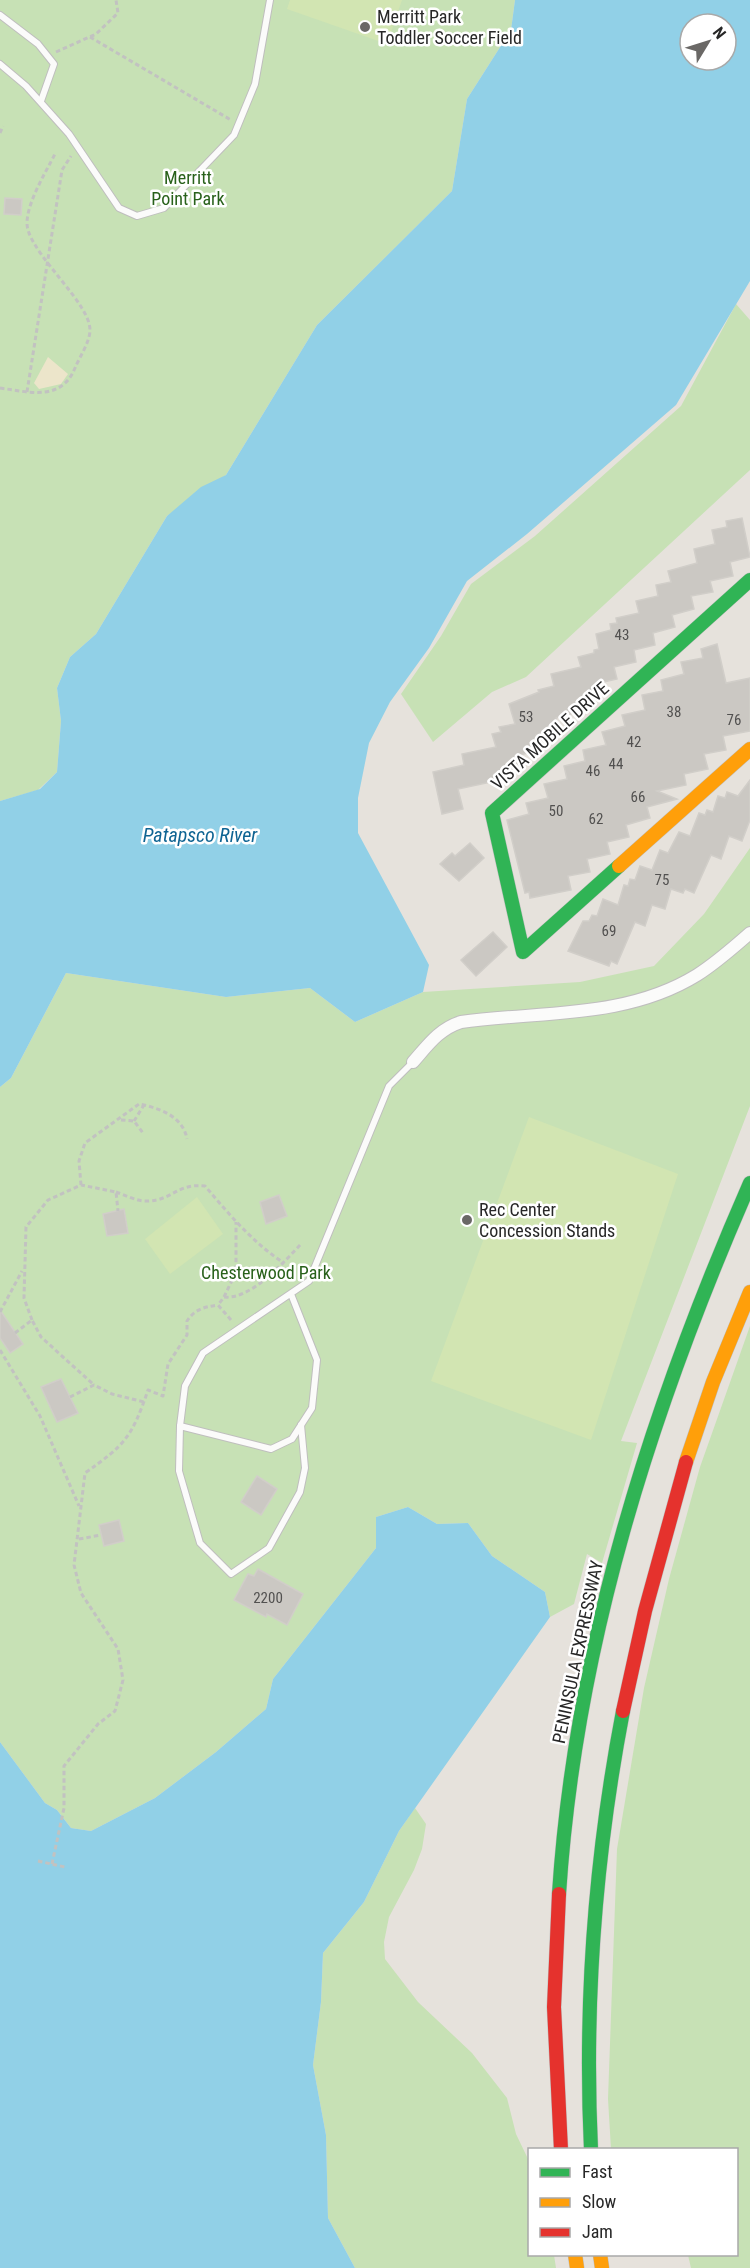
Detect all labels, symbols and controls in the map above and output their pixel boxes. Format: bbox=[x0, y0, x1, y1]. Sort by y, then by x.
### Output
place label: Merritt Park Toddler Soccer Field bbox=[377, 6, 522, 48]
north arrow bbox=[678, 12, 738, 72]
marker: Merritt Park Toddler Soccer Field bbox=[358, 20, 372, 34]
text: N bbox=[709, 23, 730, 43]
park label: Merritt Point Park bbox=[151, 167, 225, 209]
house number: 43 bbox=[615, 626, 629, 644]
street label: VISTA MOBILE DRIVE bbox=[487, 677, 613, 794]
house number: 38 bbox=[667, 703, 681, 721]
house number: 53 bbox=[519, 708, 533, 726]
house number: 76 bbox=[727, 711, 741, 729]
house number: 42 bbox=[627, 733, 641, 751]
house number: 44 bbox=[609, 755, 623, 773]
house number: 46 bbox=[586, 762, 600, 780]
house number: 66 bbox=[631, 788, 645, 806]
house number: 50 bbox=[549, 802, 563, 820]
house number: 62 bbox=[589, 810, 603, 828]
water label: Patapsco River bbox=[143, 823, 258, 847]
house number: 75 bbox=[655, 871, 669, 889]
house number: 69 bbox=[602, 922, 616, 940]
place label: Rec Center Concession Stands bbox=[479, 1199, 615, 1241]
marker: Rec Center Concession Stands bbox=[460, 1213, 474, 1227]
park label: Chesterwood Park bbox=[201, 1262, 331, 1283]
street label: PENINSULA EXPRESSWAY bbox=[548, 1558, 607, 1745]
house number: 2200 bbox=[253, 1589, 283, 1607]
legend bbox=[528, 2148, 738, 2256]
text: Fast bbox=[582, 2161, 613, 2182]
text: Slow bbox=[582, 2191, 617, 2212]
text: Jam bbox=[582, 2221, 613, 2242]

